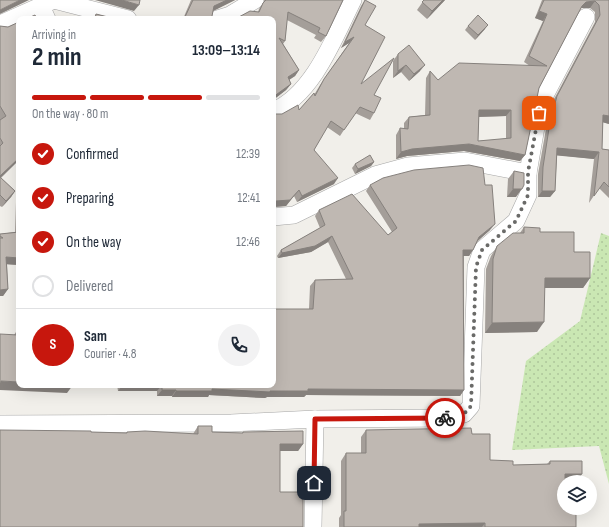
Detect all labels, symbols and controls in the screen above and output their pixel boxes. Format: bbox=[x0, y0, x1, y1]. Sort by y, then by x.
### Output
text: Arriving in bbox=[32, 27, 76, 43]
text: 13:09–13:14 bbox=[192, 41, 260, 60]
text: 2 min bbox=[32, 42, 82, 73]
pin bbox=[522, 96, 556, 130]
icon: bag bbox=[528, 102, 550, 124]
text: On the way · 80 m bbox=[32, 106, 108, 122]
icon: check bbox=[32, 143, 54, 165]
text: Confirmed bbox=[66, 145, 119, 164]
text: 12:39 bbox=[236, 146, 260, 162]
icon: check bbox=[32, 187, 54, 209]
text: Preparing bbox=[66, 189, 114, 208]
text: 12:41 bbox=[237, 190, 260, 206]
icon: check bbox=[32, 231, 54, 253]
text: On the way bbox=[66, 233, 121, 252]
text: 12:46 bbox=[236, 234, 260, 250]
text: Delivered bbox=[66, 277, 113, 296]
button: phone bbox=[218, 324, 260, 366]
text: Sam bbox=[84, 327, 107, 346]
text: S bbox=[50, 335, 56, 354]
text: Courier · 4.8 bbox=[84, 346, 136, 362]
courier bbox=[425, 398, 465, 438]
icon: bike bbox=[434, 407, 456, 429]
pin bbox=[297, 466, 331, 500]
icon: home bbox=[303, 472, 325, 494]
map controls bbox=[557, 475, 597, 515]
button: layers bbox=[557, 475, 597, 515]

